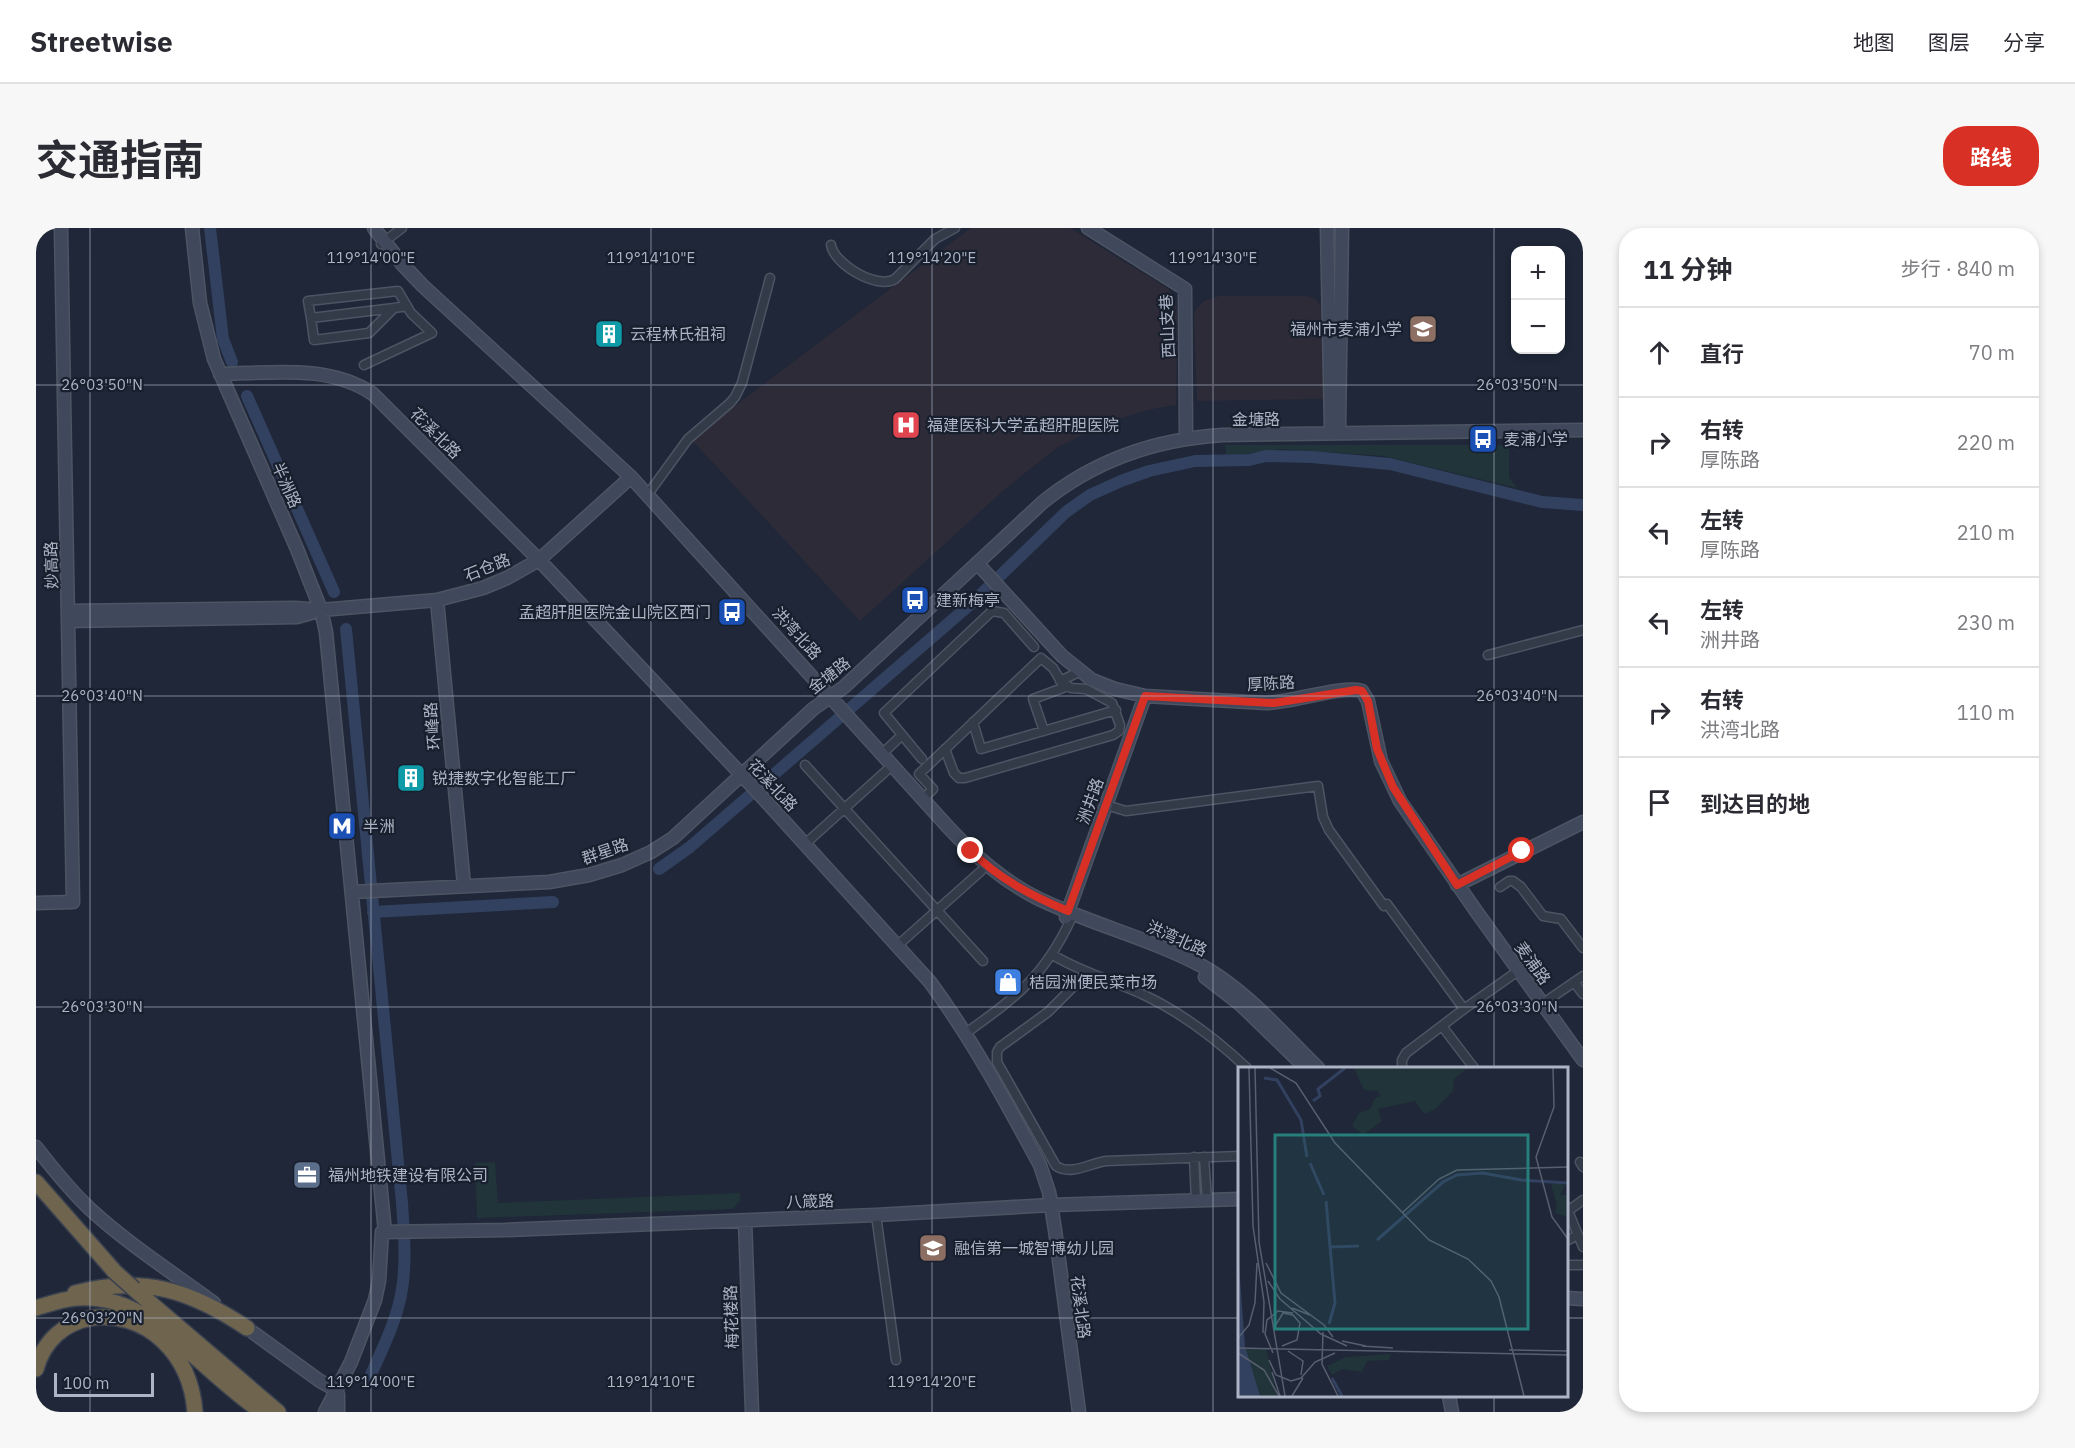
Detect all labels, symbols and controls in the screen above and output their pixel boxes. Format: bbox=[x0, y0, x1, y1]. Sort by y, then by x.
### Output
text: Streetwise bbox=[30, 23, 173, 60]
text: 地图 bbox=[1853, 28, 1895, 56]
text: 图层 bbox=[1928, 28, 1970, 56]
text: 分享 bbox=[2003, 28, 2045, 56]
button: 路线 bbox=[1943, 126, 2039, 186]
text: 交通指南 bbox=[36, 132, 204, 187]
map controls bbox=[1511, 246, 1565, 354]
button: + bbox=[1511, 246, 1565, 300]
text: 119°14'00"E bbox=[327, 248, 415, 267]
text: 119°14'10"E bbox=[607, 248, 695, 267]
text: 119°14'20"E bbox=[888, 248, 976, 267]
text: 119°14'30"E bbox=[1169, 248, 1257, 267]
text: 11 分钟 bbox=[1643, 252, 1732, 286]
text: 步行 · 840 m bbox=[1901, 255, 2015, 282]
street label: 西山支巷 bbox=[1155, 294, 1179, 358]
button: − bbox=[1511, 300, 1565, 354]
school or university icon: 福州市麦浦小学 bbox=[1407, 313, 1439, 345]
building icon: 云程林氏祖祠 bbox=[593, 318, 625, 350]
place label: 福州市麦浦小学 bbox=[1290, 319, 1402, 339]
place label: 云程林氏祖祠 bbox=[630, 324, 726, 344]
icon: ahead bbox=[1643, 336, 1676, 369]
text: 直行 bbox=[1700, 339, 1744, 368]
text: 70 m bbox=[1969, 339, 2015, 366]
text: 26°03'50"N bbox=[61, 375, 143, 394]
text: 26°03'50"N bbox=[1476, 375, 1558, 394]
street label: 花溪北路 bbox=[406, 403, 466, 463]
hospital icon: 福建医科大学孟超肝胆医院 bbox=[890, 409, 922, 441]
street label: 金塘路 bbox=[1232, 409, 1280, 429]
place label: 福建医科大学孟超肝胆医院 bbox=[927, 415, 1119, 435]
text: 右转 bbox=[1700, 415, 1744, 444]
bus stop icon: 麦浦小学 bbox=[1467, 423, 1499, 455]
icon: right bbox=[1643, 426, 1676, 459]
place label: 麦浦小学 bbox=[1504, 429, 1568, 449]
text: 220 m bbox=[1957, 429, 2015, 456]
text: 厚陈路 bbox=[1700, 446, 1760, 473]
street label: 半洲路 bbox=[268, 459, 306, 511]
text: 左转 bbox=[1700, 505, 1744, 534]
icon: left bbox=[1643, 516, 1676, 549]
text: 210 m bbox=[1957, 519, 2015, 546]
text: 厚陈路 bbox=[1700, 536, 1760, 563]
street label: 妙高路 bbox=[41, 541, 61, 589]
street label: 石仓路 bbox=[461, 549, 513, 585]
bus stop icon: 建新梅亭 bbox=[899, 584, 931, 616]
place label: 建新梅亭 bbox=[936, 590, 1000, 610]
text: 左转 bbox=[1700, 595, 1744, 624]
bus stop icon: 孟超肝胆医院金山院区西门 bbox=[716, 596, 748, 628]
place label: 孟超肝胆医院金山院区西门 bbox=[519, 602, 711, 622]
street label: 洪湾北路 bbox=[768, 603, 826, 663]
icon: left bbox=[1643, 606, 1676, 639]
text: 230 m bbox=[1957, 609, 2015, 636]
text: 洲井路 bbox=[1700, 626, 1760, 653]
street label: 金塘路 bbox=[804, 652, 854, 698]
street label: 厚陈路 bbox=[1247, 672, 1295, 694]
text: 右转 bbox=[1700, 685, 1744, 714]
text: 26°03'40"N bbox=[61, 686, 143, 705]
text: 26°03'40"N bbox=[1476, 686, 1558, 705]
icon: right bbox=[1643, 696, 1676, 729]
text: 110 m bbox=[1957, 699, 2015, 726]
street label: 环峰路 bbox=[420, 701, 444, 751]
text: 洪湾北路 bbox=[1700, 716, 1780, 743]
street label: 花溪北路 bbox=[744, 755, 802, 815]
building icon: 锐捷数字化智能工厂 bbox=[395, 762, 427, 794]
place label: 锐捷数字化智能工厂 bbox=[432, 768, 576, 788]
street label: 洲井路 bbox=[1072, 775, 1108, 827]
icon: arrive bbox=[1643, 786, 1676, 819]
text: 到达目的地 bbox=[1700, 789, 1810, 818]
metro station icon: 半洲 bbox=[326, 810, 358, 842]
place label: 半洲 bbox=[363, 816, 395, 836]
street label: 群星路 bbox=[579, 834, 631, 868]
route end bbox=[957, 837, 983, 863]
route start bbox=[1508, 837, 1534, 863]
street label: 洪湾北路 bbox=[1144, 916, 1210, 960]
street label: 麦浦路 bbox=[1511, 938, 1555, 988]
shop icon: 桔园洲便民菜市场 bbox=[992, 966, 1024, 998]
place label: 桔园洲便民菜市场 bbox=[1029, 972, 1157, 992]
text: 26°03'30"N bbox=[61, 997, 143, 1016]
text: 26°03'30"N bbox=[1476, 997, 1558, 1016]
inset map bbox=[1238, 1067, 1568, 1397]
office icon: 福州地铁建设有限公司 bbox=[291, 1159, 323, 1191]
place label: 福州地铁建设有限公司 bbox=[328, 1165, 488, 1185]
street label: 八箴路 bbox=[786, 1190, 834, 1212]
school or university icon: 融信第一城智博幼儿园 bbox=[917, 1232, 949, 1264]
place label: 融信第一城智博幼儿园 bbox=[954, 1238, 1114, 1258]
street label: 花溪北路 bbox=[1067, 1274, 1095, 1340]
street label: 梅花楼路 bbox=[720, 1285, 742, 1349]
text: 26°03'20"N bbox=[61, 1308, 143, 1327]
scale bar bbox=[54, 1370, 154, 1398]
text: 119°14'00"E bbox=[327, 1372, 415, 1391]
text: 119°14'10"E bbox=[607, 1372, 695, 1391]
text: 119°14'20"E bbox=[888, 1372, 976, 1391]
text: 100 m bbox=[63, 1373, 110, 1393]

